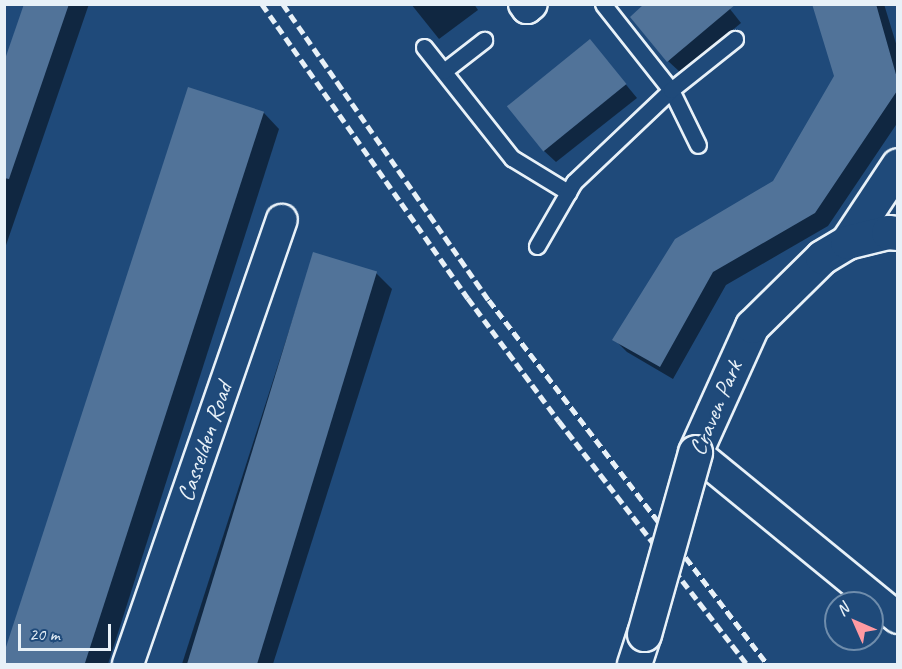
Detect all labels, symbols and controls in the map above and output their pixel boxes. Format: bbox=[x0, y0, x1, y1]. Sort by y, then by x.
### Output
street label: Craven Park bbox=[683, 356, 749, 460]
street label: Casselden Road bbox=[171, 379, 239, 505]
north arrow bbox=[824, 591, 884, 651]
text: N bbox=[832, 599, 853, 620]
scale bar bbox=[21, 612, 114, 650]
text: 20 m bbox=[29, 623, 60, 645]

